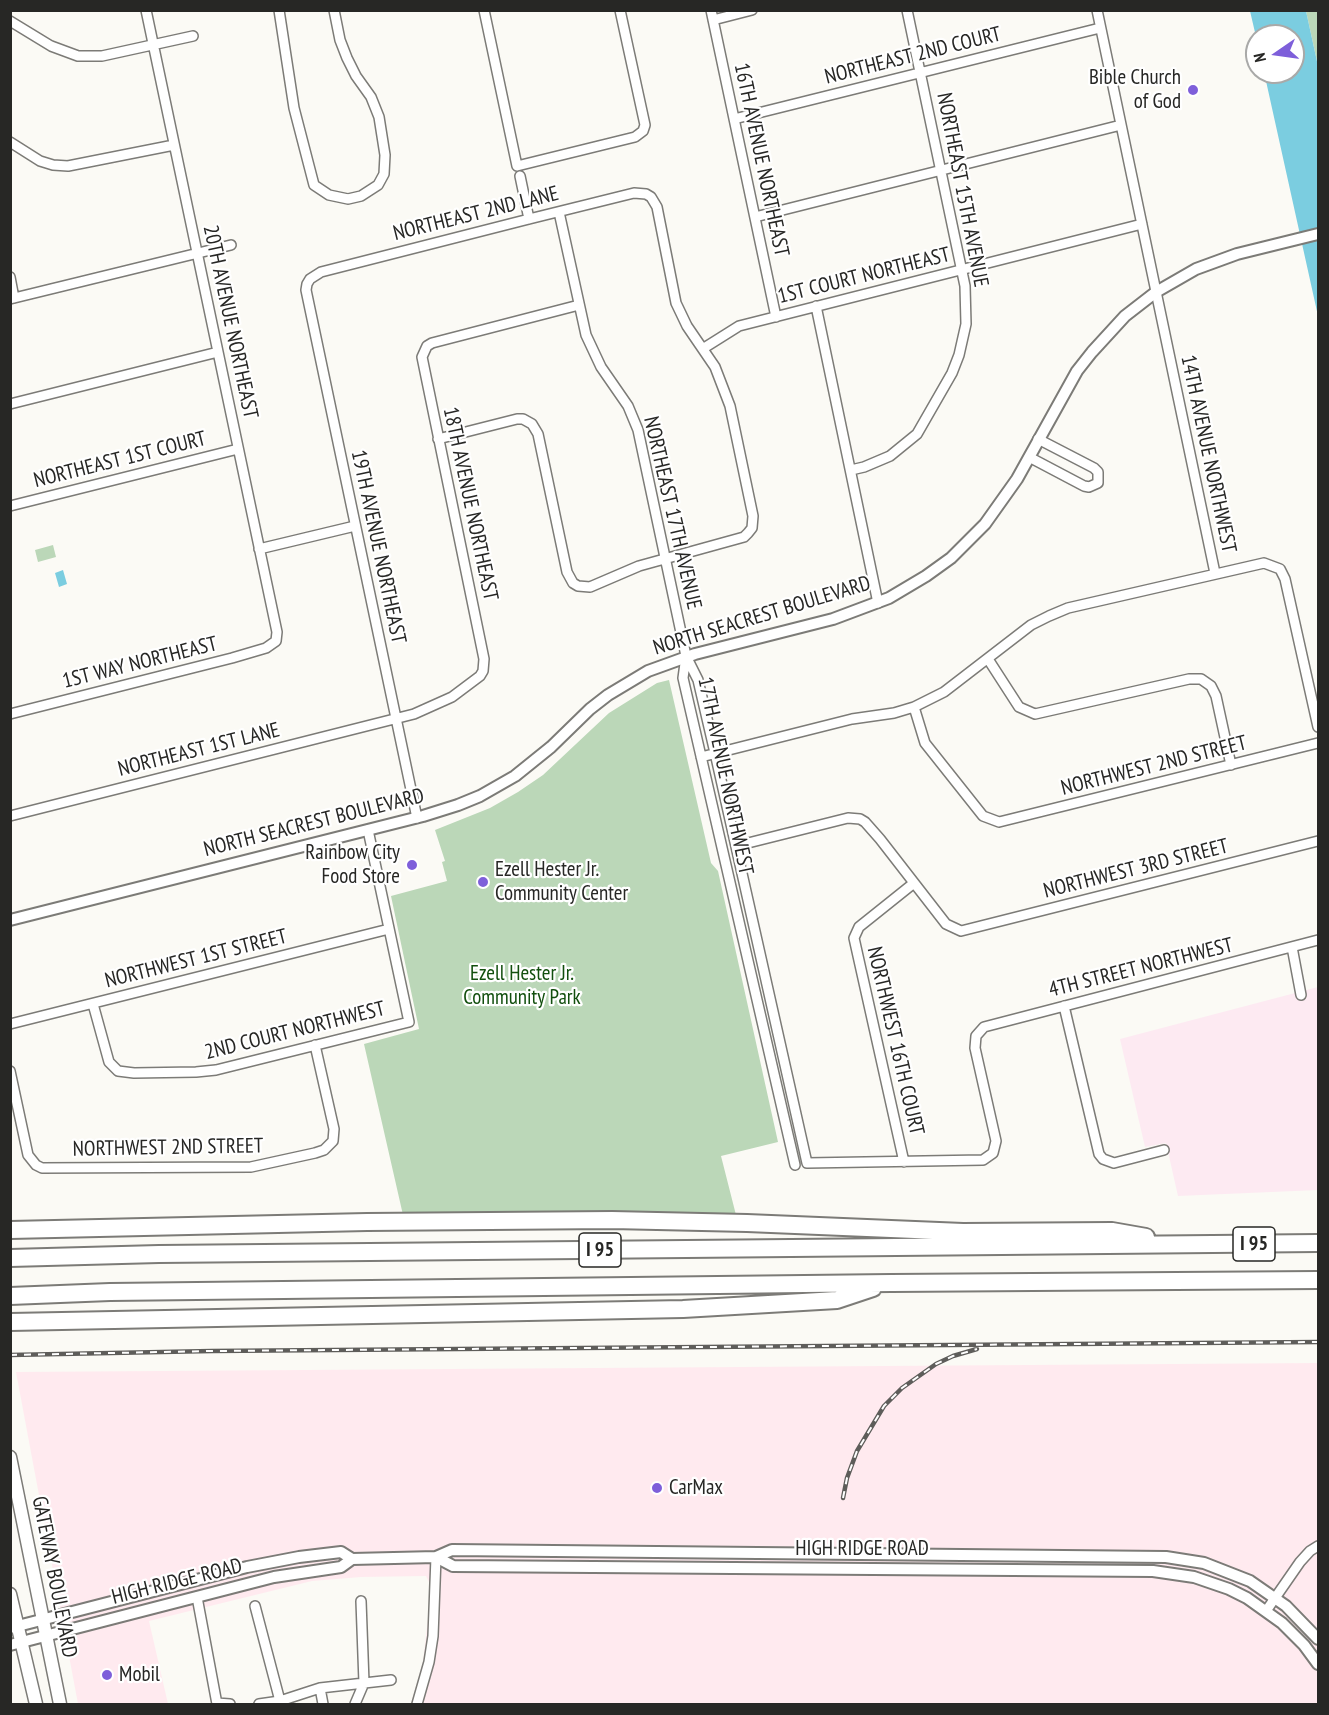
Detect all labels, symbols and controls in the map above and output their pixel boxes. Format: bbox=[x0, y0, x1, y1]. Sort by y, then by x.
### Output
street label: NORTHEAST 2ND COURT bbox=[822, 22, 1004, 90]
north arrow bbox=[1245, 24, 1305, 84]
text: N bbox=[1249, 51, 1270, 64]
street label: 16TH AVENUE NORTHEAST bbox=[728, 61, 794, 259]
place label: Bible Church of God bbox=[1089, 65, 1181, 115]
marker: Bible Church of God bbox=[1186, 83, 1200, 97]
street label: NORTHEAST 15TH AVENUE bbox=[931, 91, 993, 289]
street label: NORTHEAST 2ND LANE bbox=[391, 181, 561, 247]
street label: 20TH AVENUE NORTHEAST bbox=[197, 223, 263, 421]
street label: 1ST COURT NORTHEAST bbox=[775, 242, 953, 310]
street label: 14TH AVENUE NORTHWEST bbox=[1175, 353, 1241, 555]
street label: 18TH AVENUE NORTHEAST bbox=[437, 405, 503, 603]
street label: NORTHEAST 17TH AVENUE bbox=[638, 414, 706, 612]
street label: NORTHEAST 1ST COURT bbox=[31, 426, 209, 494]
street label: 19TH AVENUE NORTHEAST bbox=[345, 448, 411, 646]
street label: NORTH SEACREST BOULEVARD bbox=[650, 571, 874, 661]
street label: 1ST WAY NORTHEAST bbox=[60, 632, 220, 694]
street label: 17TH AVENUE NORTHWEST bbox=[692, 675, 758, 877]
street label: NORTHEAST 1ST LANE bbox=[116, 718, 282, 782]
street label: NORTHWEST 2ND STREET bbox=[1058, 731, 1250, 801]
street label: NORTH SEACREST BOULEVARD bbox=[201, 783, 427, 863]
street label: NORTHWEST 3RD STREET bbox=[1041, 834, 1231, 904]
place label: Rainbow City Food Store bbox=[305, 840, 400, 890]
place label: Ezell Hester Jr. Community Center bbox=[495, 857, 628, 907]
marker: Rainbow City Food Store bbox=[405, 858, 419, 872]
marker: Ezell Hester Jr. Community Center bbox=[476, 875, 490, 889]
street label: NORTHWEST 1ST STREET bbox=[102, 924, 290, 994]
street label: 4TH STREET NORTHWEST bbox=[1046, 933, 1236, 1003]
street label: NORTHWEST 16TH COURT bbox=[861, 944, 929, 1138]
park label: Ezell Hester Jr. Community Park bbox=[463, 961, 581, 1011]
street label: 2ND COURT NORTHWEST bbox=[202, 996, 388, 1066]
street label: NORTHWEST 2ND STREET bbox=[72, 1134, 264, 1162]
road number: I 95 bbox=[1233, 1227, 1275, 1261]
road number: I 95 bbox=[579, 1233, 621, 1267]
place label: CarMax bbox=[669, 1475, 723, 1501]
marker: CarMax bbox=[650, 1481, 664, 1495]
street label: GATEWAY BOULEVARD bbox=[26, 1494, 82, 1660]
street label: HIGH RIDGE ROAD bbox=[795, 1536, 929, 1562]
street label: HIGH RIDGE ROAD bbox=[109, 1554, 245, 1610]
place label: Mobil bbox=[119, 1662, 160, 1688]
marker: Mobil bbox=[100, 1668, 114, 1682]

